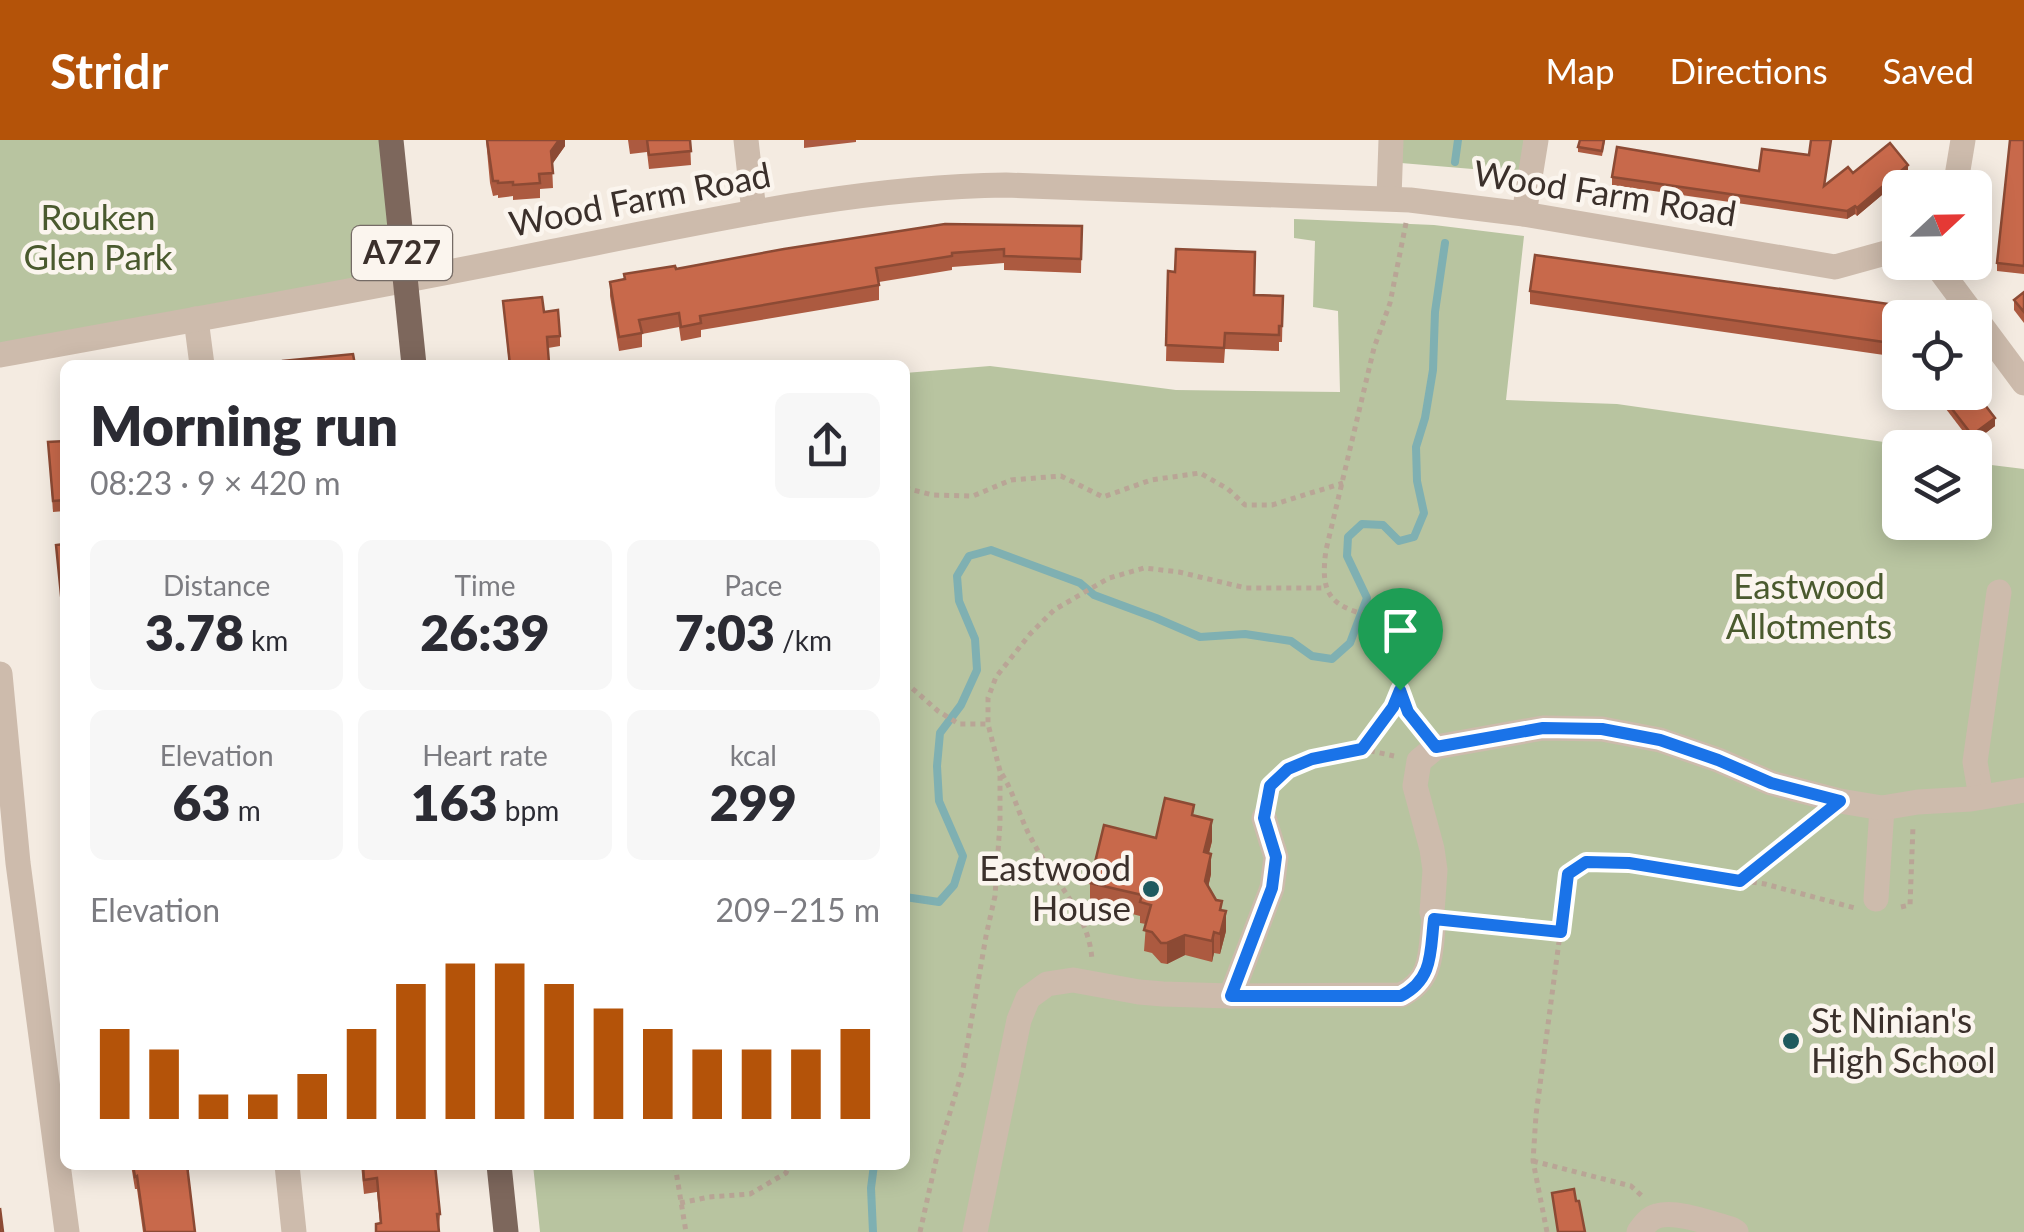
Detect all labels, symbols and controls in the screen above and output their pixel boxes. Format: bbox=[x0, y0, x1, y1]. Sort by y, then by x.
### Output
text: Stridr bbox=[50, 42, 168, 99]
text: Map bbox=[1546, 49, 1615, 91]
text: Directions bbox=[1670, 49, 1828, 91]
text: Saved bbox=[1883, 49, 1974, 91]
street label: Wood Farm Road bbox=[1471, 151, 1740, 234]
street label: Wood Farm Road bbox=[505, 152, 774, 244]
north arrow bbox=[1882, 170, 1992, 280]
map controls bbox=[1882, 170, 1992, 540]
park label: Rouken Glen Park bbox=[23, 195, 173, 277]
road number: A727 bbox=[352, 226, 452, 280]
button: locate bbox=[1882, 300, 1992, 410]
text: Morning run bbox=[90, 392, 398, 458]
button: share bbox=[775, 393, 880, 498]
button: layers bbox=[1882, 430, 1992, 540]
text: 08:23 · 9 × 420 m bbox=[90, 463, 341, 502]
park label: Eastwood Allotments bbox=[1726, 564, 1892, 646]
text: Distance bbox=[163, 568, 270, 602]
text: Time bbox=[455, 568, 515, 602]
text: Pace bbox=[724, 568, 782, 602]
pin bbox=[1358, 588, 1443, 691]
text: 3.78 bbox=[145, 602, 244, 662]
text: 26:39 bbox=[420, 602, 550, 662]
text: 7:03 bbox=[675, 602, 775, 662]
icon: arrive bbox=[1373, 603, 1428, 658]
text: km bbox=[244, 623, 288, 657]
text: /km bbox=[775, 623, 832, 657]
text: Elevation bbox=[160, 738, 274, 772]
text: Heart rate bbox=[422, 738, 548, 772]
text: kcal bbox=[730, 738, 777, 772]
text: 63 bbox=[173, 772, 231, 832]
text: 163 bbox=[411, 772, 498, 832]
text: 299 bbox=[710, 772, 797, 832]
text: m bbox=[231, 793, 261, 827]
text: bpm bbox=[498, 793, 559, 827]
place label: Eastwood House bbox=[979, 846, 1131, 928]
marker: Eastwood House bbox=[1140, 878, 1162, 900]
text: Elevation bbox=[90, 890, 220, 929]
text: 209–215 m bbox=[716, 890, 880, 929]
place label: St Ninian's High School bbox=[1811, 998, 1996, 1080]
marker: St Ninian's High School bbox=[1780, 1030, 1802, 1052]

